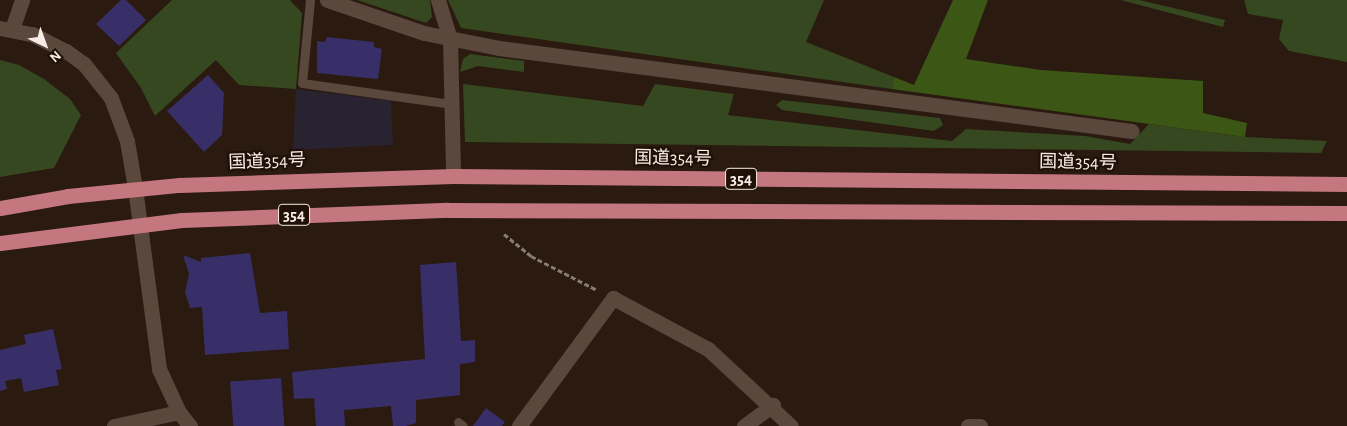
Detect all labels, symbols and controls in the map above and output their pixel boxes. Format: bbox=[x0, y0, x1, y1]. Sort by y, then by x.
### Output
north arrow bbox=[20, 20, 70, 70]
text: N bbox=[47, 48, 63, 65]
street label: 国道354号 bbox=[634, 148, 712, 170]
street label: 国道354号 bbox=[228, 150, 306, 174]
street label: 国道354号 bbox=[1039, 152, 1117, 174]
road number: 354 bbox=[725, 165, 757, 192]
road number: 354 bbox=[278, 202, 310, 228]

